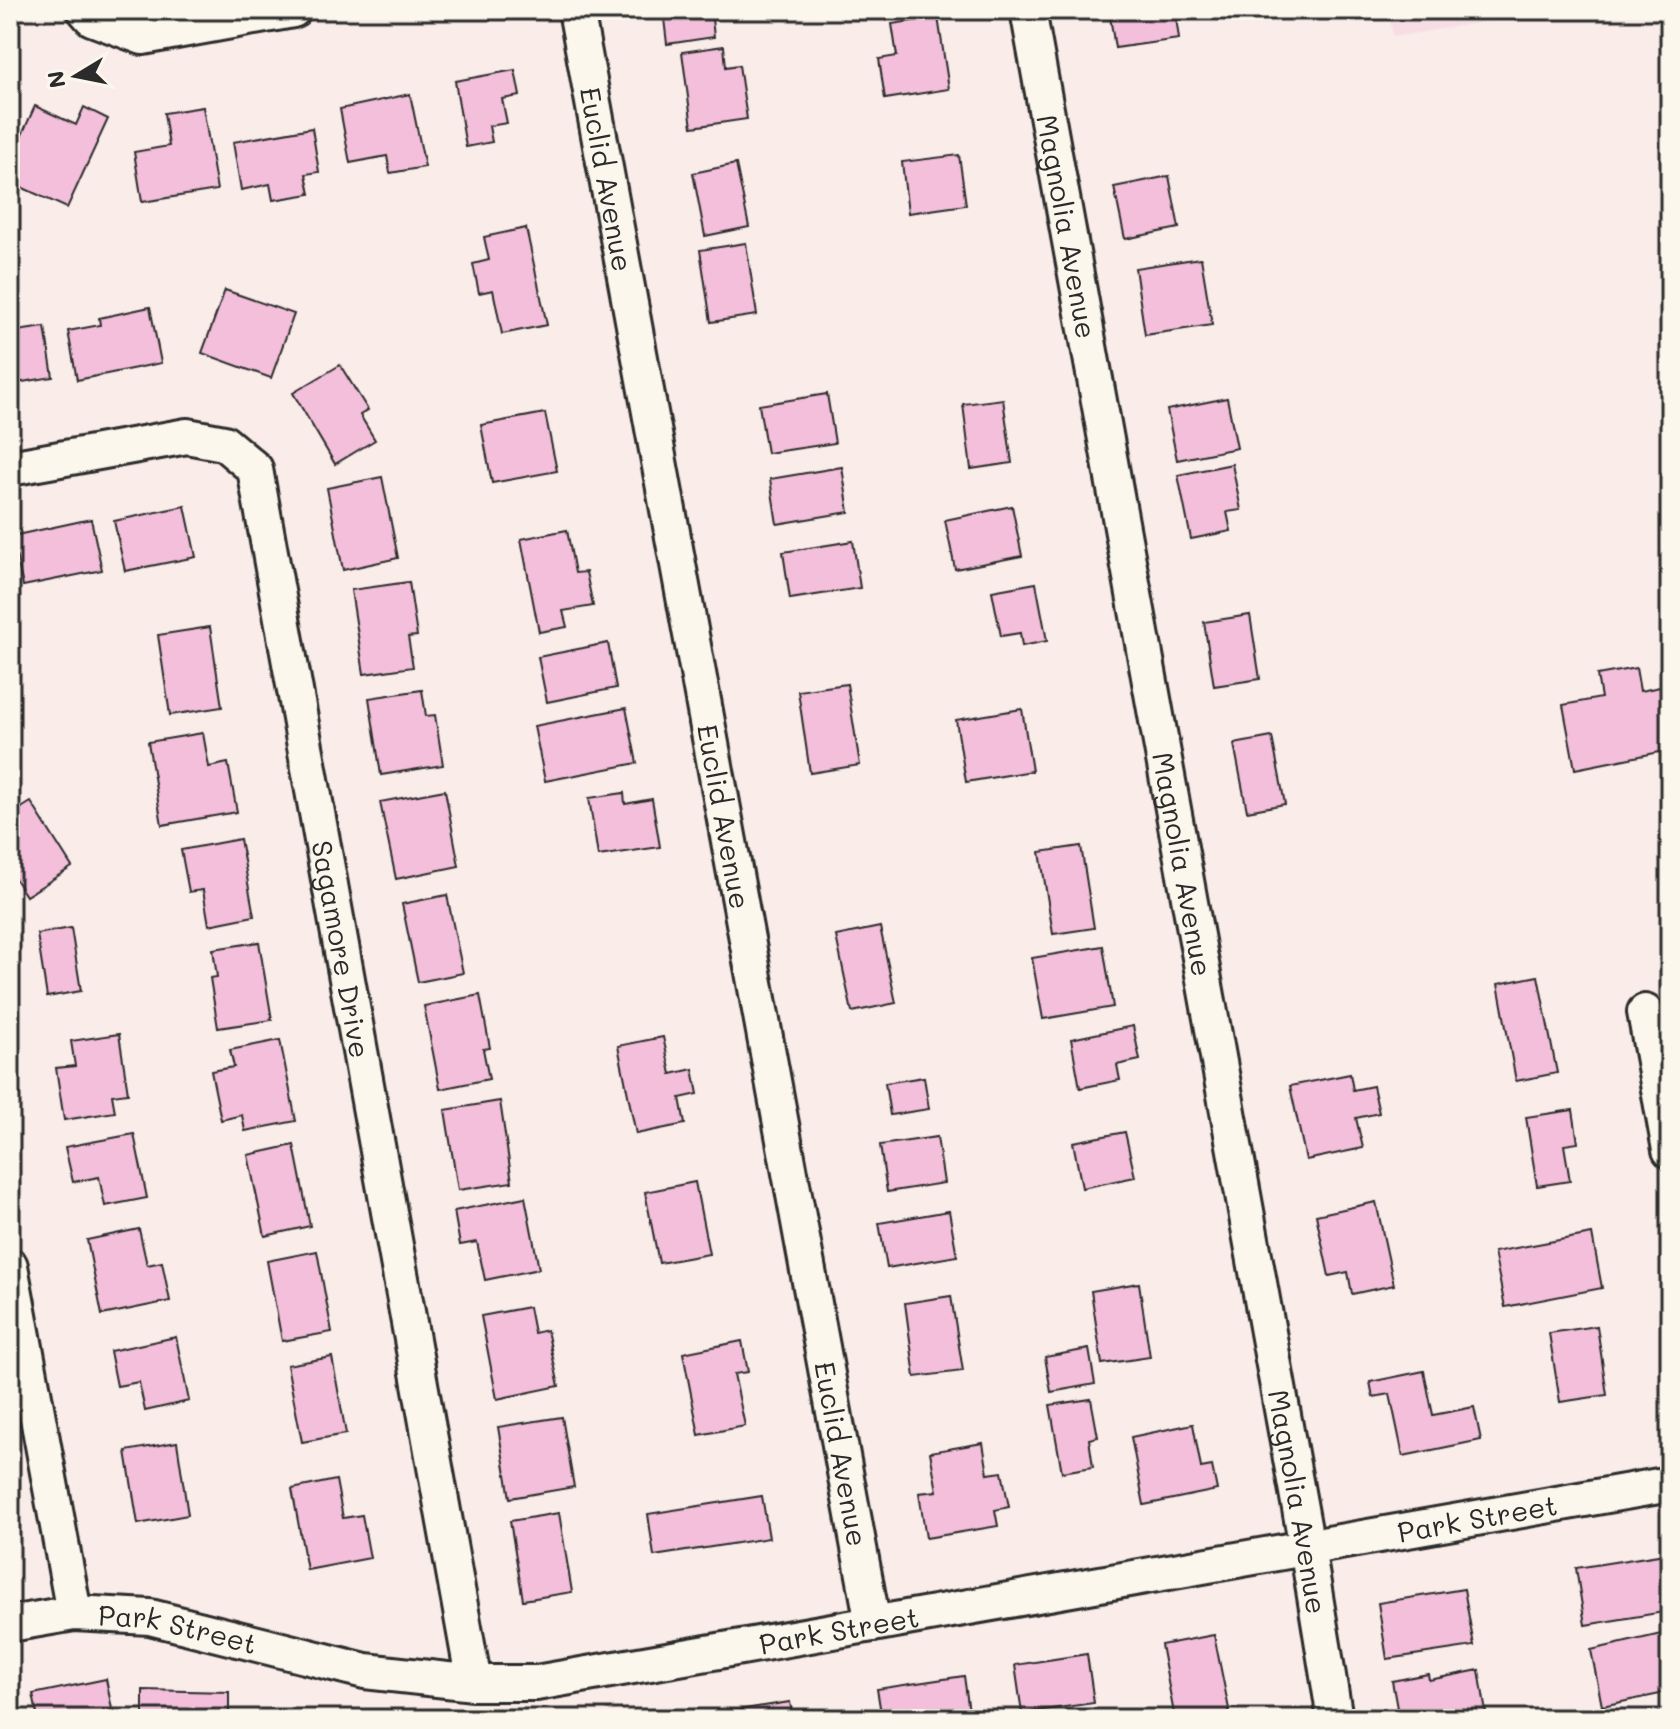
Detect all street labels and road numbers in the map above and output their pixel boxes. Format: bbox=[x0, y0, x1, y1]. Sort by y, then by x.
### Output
street label: Euclid Avenue bbox=[572, 84, 642, 274]
street label: Magnolia Avenue bbox=[1029, 112, 1105, 341]
street label: Euclid Avenue bbox=[690, 721, 759, 912]
street label: Magnolia Avenue bbox=[1145, 749, 1221, 979]
street label: Sagamore Drive bbox=[304, 838, 379, 1061]
street label: Euclid Avenue bbox=[807, 1358, 876, 1549]
street label: Magnolia Avenue bbox=[1261, 1387, 1336, 1616]
street label: Park Street bbox=[1395, 1486, 1560, 1550]
street label: Park Street bbox=[97, 1596, 261, 1661]
street label: Park Street bbox=[756, 1598, 922, 1662]

